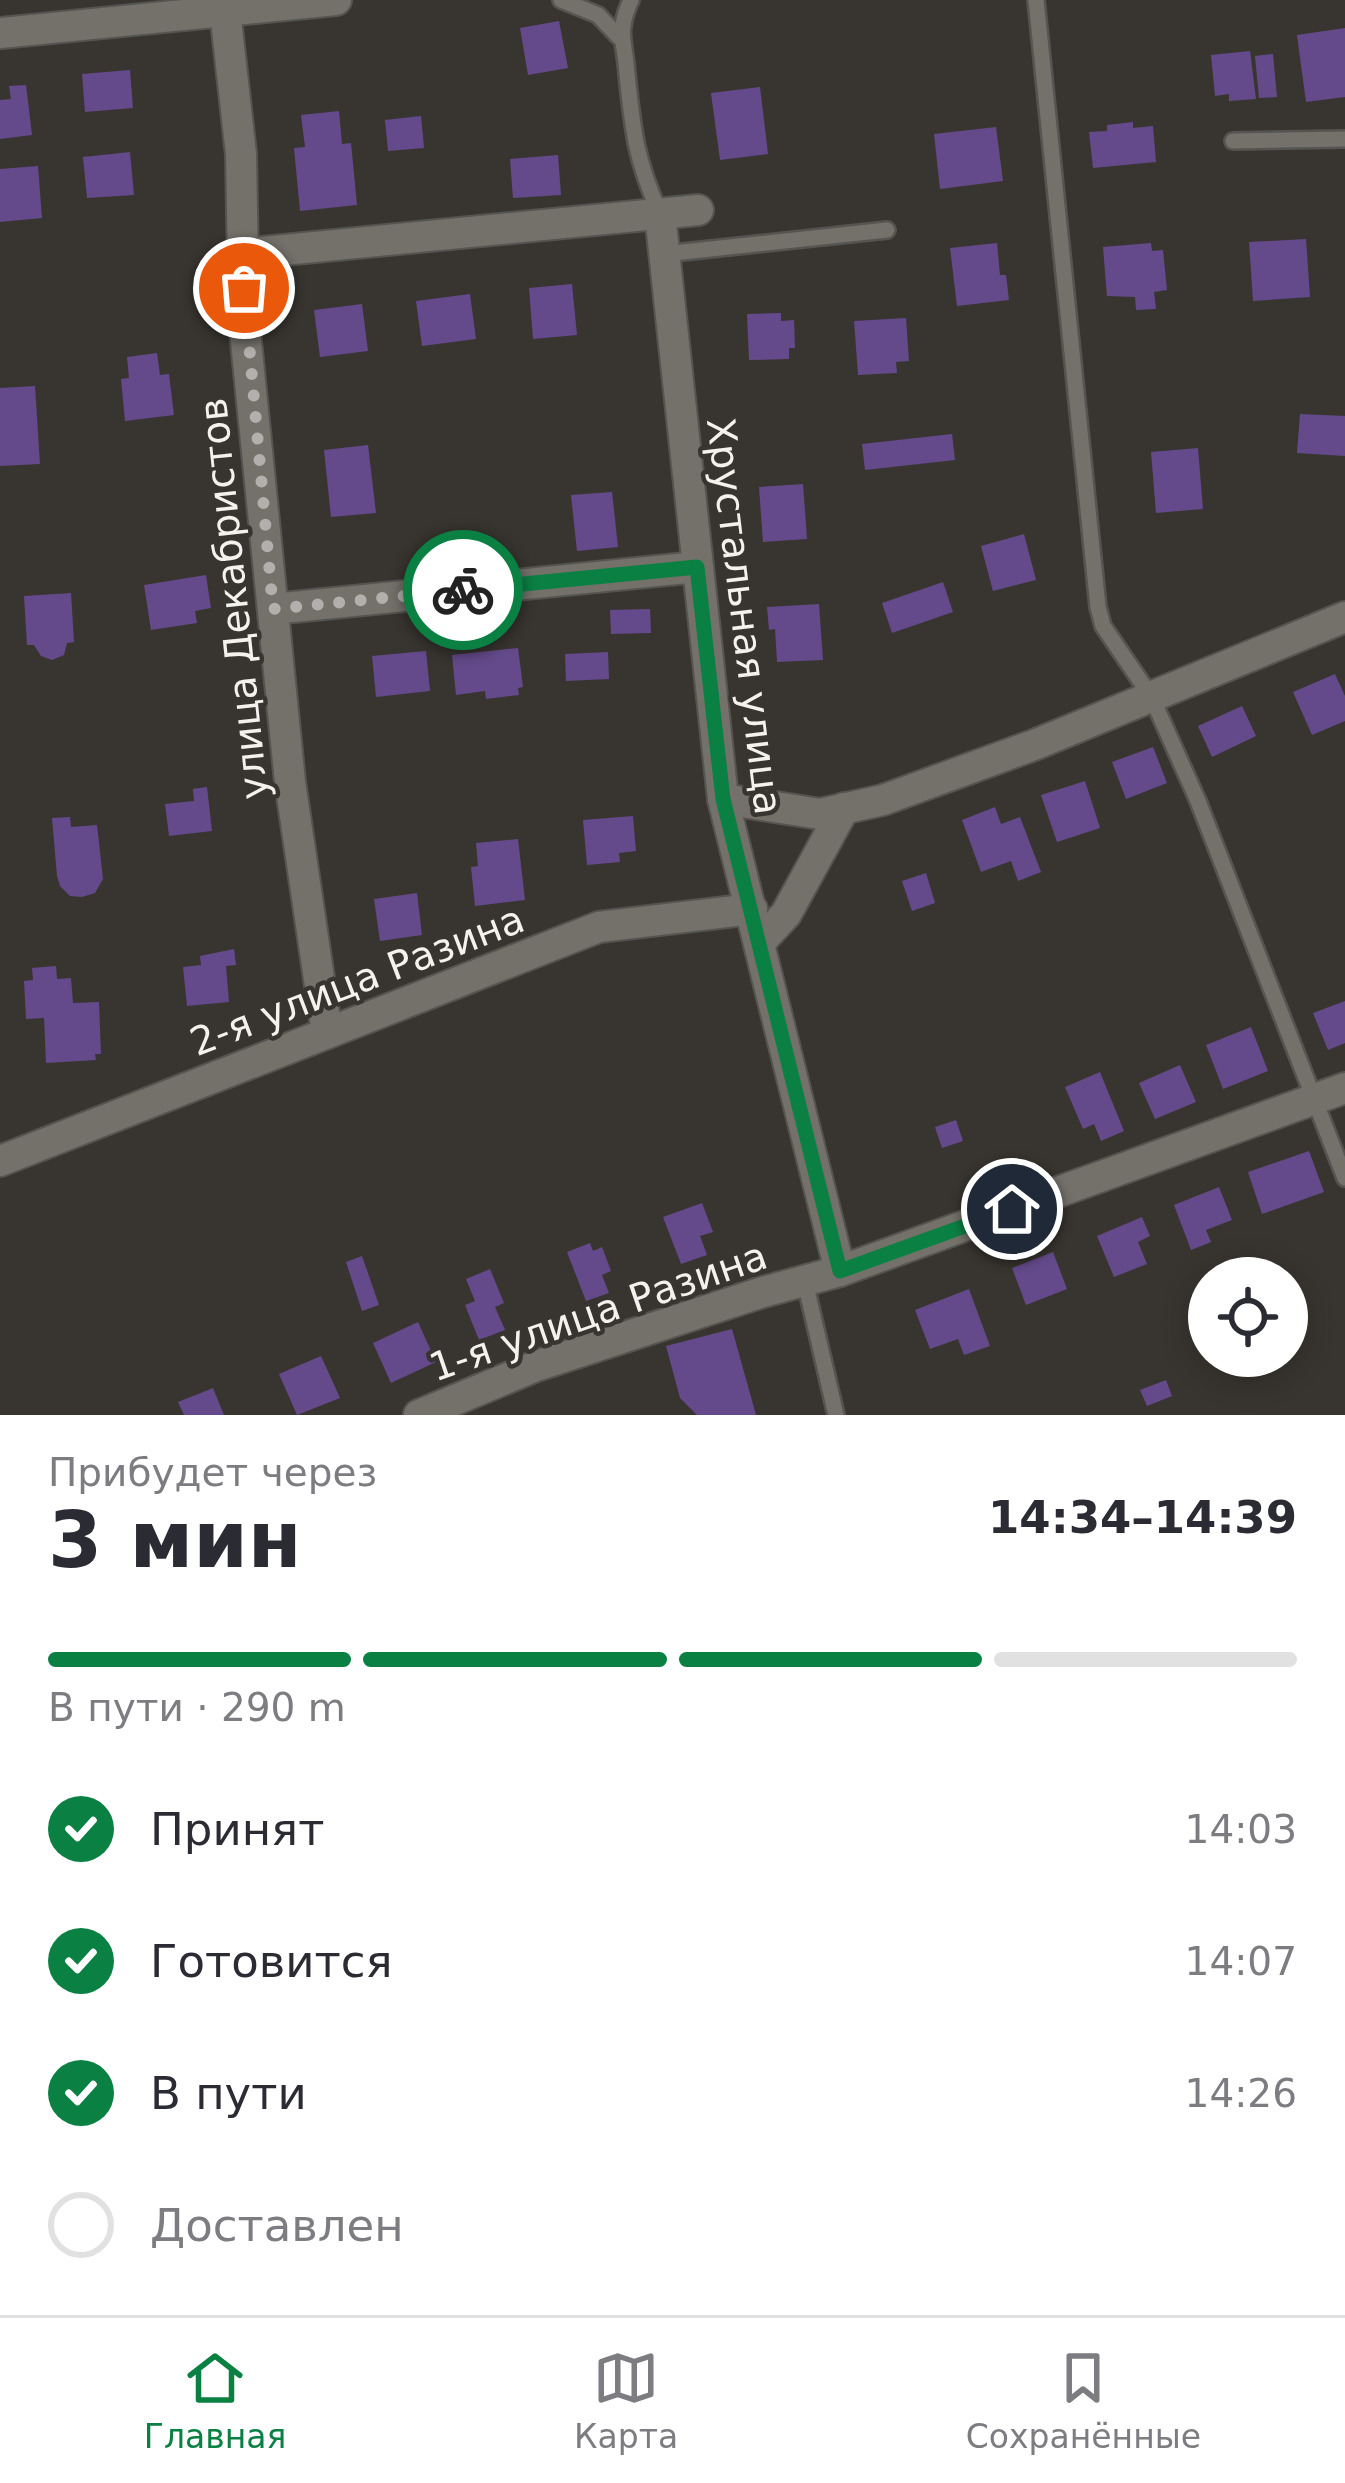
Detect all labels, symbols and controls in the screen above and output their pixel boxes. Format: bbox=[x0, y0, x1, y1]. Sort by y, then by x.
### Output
pin bbox=[193, 237, 295, 339]
icon: bag bbox=[211, 255, 277, 321]
street label: улица Декабристов bbox=[190, 396, 277, 802]
street label: Хрустальная улица bbox=[698, 415, 791, 817]
courier bbox=[403, 530, 523, 650]
icon: bike bbox=[430, 557, 496, 623]
street label: 2-я улица Разина bbox=[184, 896, 530, 1065]
pin bbox=[961, 1158, 1063, 1260]
icon: home bbox=[979, 1176, 1045, 1242]
street label: 1-я улица Разина bbox=[424, 1233, 773, 1390]
map controls bbox=[1188, 1257, 1308, 1377]
button: locate bbox=[1188, 1257, 1308, 1377]
text: Прибудет через bbox=[48, 1450, 377, 1495]
text: 14:34–14:39 bbox=[988, 1491, 1297, 1544]
text: 3 мин bbox=[48, 1495, 302, 1585]
text: В пути · 290 m bbox=[48, 1685, 346, 1730]
icon: check bbox=[48, 1796, 114, 1862]
text: Принят bbox=[150, 1803, 324, 1856]
text: 14:03 bbox=[1185, 1807, 1297, 1852]
icon: check bbox=[48, 1928, 114, 1994]
text: Готовится bbox=[150, 1935, 393, 1988]
text: 14:07 bbox=[1185, 1939, 1297, 1984]
icon: check bbox=[48, 2060, 114, 2126]
text: В пути bbox=[150, 2067, 307, 2120]
text: 14:26 bbox=[1185, 2071, 1297, 2116]
text: Доставлен bbox=[150, 2199, 404, 2252]
tab: Главная bbox=[144, 2345, 286, 2456]
tab: Карта bbox=[574, 2345, 678, 2456]
tab: Сохранённые bbox=[966, 2345, 1201, 2456]

